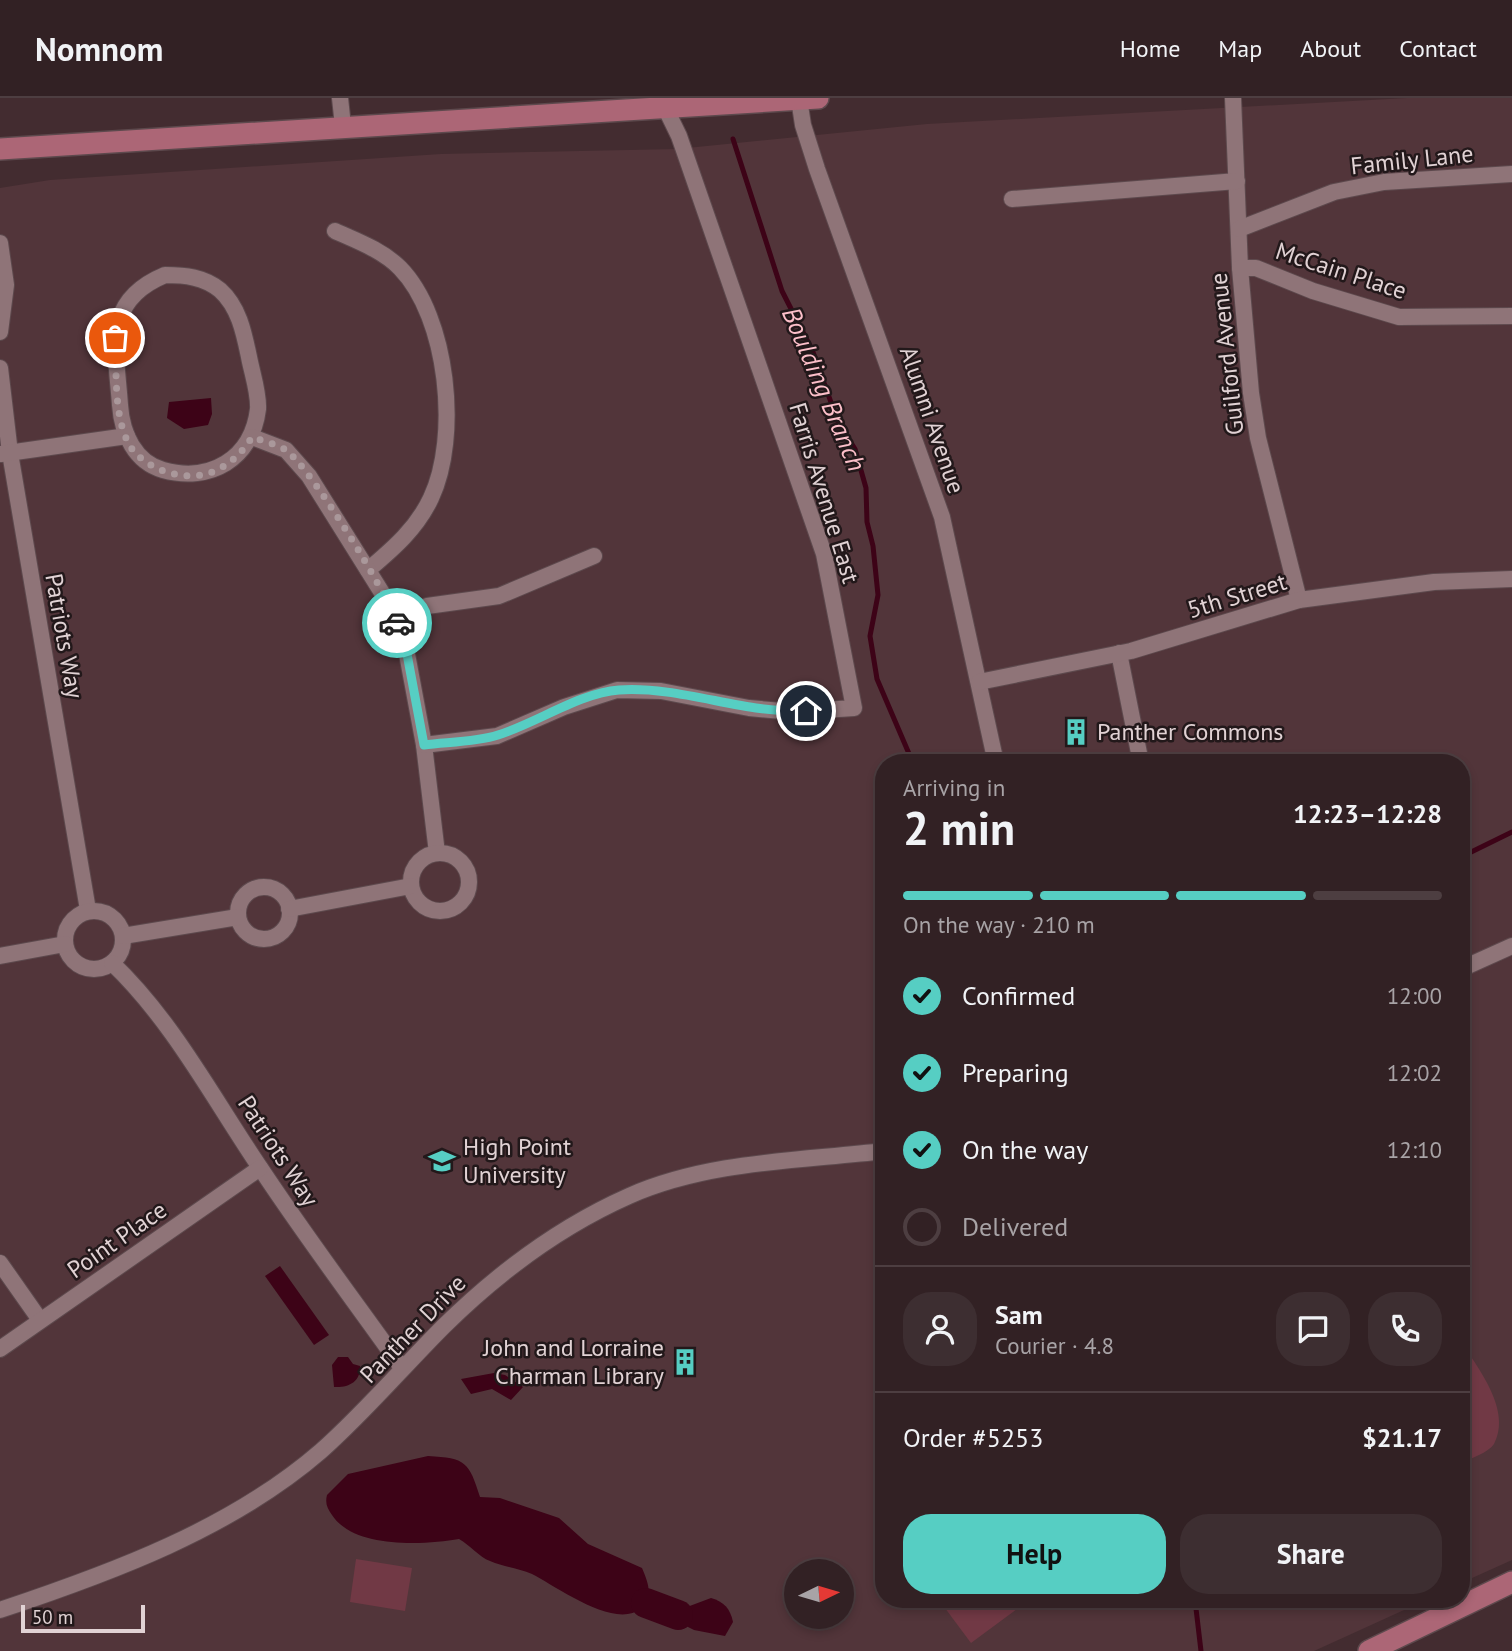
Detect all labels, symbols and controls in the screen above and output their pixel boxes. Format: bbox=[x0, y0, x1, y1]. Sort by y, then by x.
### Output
text: Nomnom bbox=[35, 27, 163, 70]
text: Home bbox=[1120, 33, 1180, 64]
text: Map bbox=[1218, 33, 1262, 64]
text: About bbox=[1300, 33, 1361, 64]
text: Contact bbox=[1399, 33, 1477, 64]
street label: Family Lane bbox=[1349, 138, 1475, 181]
street label: McCain Place bbox=[1272, 235, 1411, 306]
street label: Guilford Avenue bbox=[1203, 271, 1250, 437]
water label: Boulding Branch bbox=[775, 302, 874, 476]
pin bbox=[85, 308, 145, 368]
icon: bag bbox=[96, 319, 134, 357]
street label: Alumni Avenue bbox=[893, 342, 972, 498]
street label: Farris Avenue East bbox=[782, 399, 867, 587]
street label: 5th Street bbox=[1184, 566, 1290, 625]
street label: Patriots Way bbox=[38, 571, 91, 701]
courier bbox=[362, 588, 432, 658]
icon: car bbox=[378, 604, 416, 642]
pin bbox=[776, 681, 836, 741]
icon: home bbox=[787, 692, 825, 730]
place label: Panther Commons bbox=[1097, 716, 1283, 747]
building icon: Panther Commons bbox=[1061, 717, 1091, 747]
text: Arriving in bbox=[903, 773, 1005, 802]
text: 12:23–12:28 bbox=[1293, 797, 1442, 830]
text: 2 min bbox=[903, 798, 1015, 858]
text: On the way · 210 m bbox=[903, 910, 1095, 939]
icon: check bbox=[903, 977, 941, 1015]
text: Confirmed bbox=[962, 979, 1075, 1012]
text: 12:00 bbox=[1387, 981, 1442, 1010]
icon: check bbox=[903, 1054, 941, 1092]
text: Preparing bbox=[962, 1056, 1069, 1089]
text: 12:02 bbox=[1387, 1058, 1442, 1087]
street label: Patriots Way bbox=[231, 1089, 326, 1212]
place label: High Point University bbox=[463, 1131, 571, 1190]
icon: check bbox=[903, 1131, 941, 1169]
text: On the way bbox=[962, 1133, 1088, 1166]
text: 12:10 bbox=[1387, 1135, 1442, 1164]
school or university icon: High Point University bbox=[427, 1146, 457, 1176]
street label: Point Place bbox=[61, 1194, 172, 1285]
text: Delivered bbox=[962, 1210, 1068, 1243]
street label: Panther Drive bbox=[353, 1268, 472, 1390]
button: person bbox=[903, 1292, 977, 1366]
button: chat bbox=[1276, 1292, 1350, 1366]
button: phone bbox=[1368, 1292, 1442, 1366]
text: Sam bbox=[995, 1298, 1043, 1331]
text: Courier · 4.8 bbox=[995, 1331, 1114, 1360]
place label: John and Lorraine Charman Library bbox=[482, 1332, 664, 1391]
building icon: John and Lorraine Charman Library bbox=[670, 1347, 700, 1377]
text: Order #5253 bbox=[903, 1421, 1043, 1454]
text: $21.17 bbox=[1362, 1421, 1442, 1454]
button: Help bbox=[903, 1514, 1166, 1594]
button: Share bbox=[1180, 1514, 1442, 1594]
north arrow bbox=[784, 1559, 854, 1629]
map controls bbox=[784, 1559, 854, 1629]
scale bar bbox=[21, 1602, 145, 1634]
text: 50 m bbox=[32, 1605, 73, 1629]

